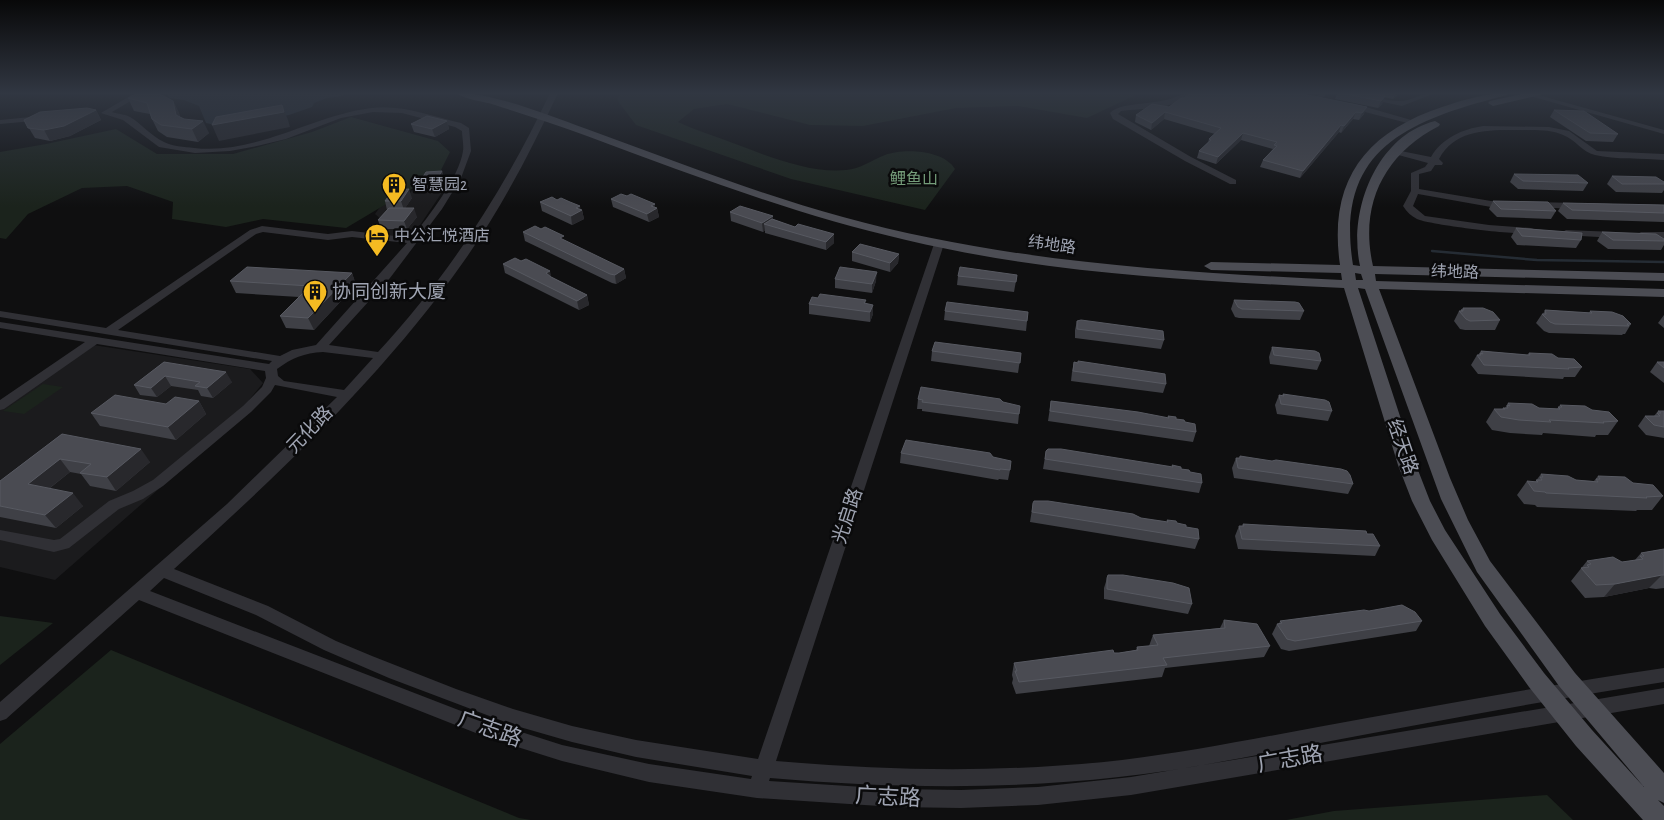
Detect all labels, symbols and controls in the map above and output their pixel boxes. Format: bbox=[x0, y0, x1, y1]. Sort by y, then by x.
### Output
park label: 鲤鱼山 bbox=[890, 170, 938, 187]
building icon: 智慧园2 bbox=[381, 172, 407, 206]
place label: 智慧园2 bbox=[412, 176, 467, 193]
hotel icon: 中公汇悦酒店 bbox=[364, 223, 390, 257]
place label: 中公汇悦酒店 bbox=[394, 227, 490, 244]
street label: 纬地路 bbox=[1027, 233, 1077, 256]
street label: 纬地路 bbox=[1431, 262, 1479, 281]
building icon: 协同创新大厦 bbox=[302, 279, 328, 313]
place label: 协同创新大厦 bbox=[332, 281, 446, 302]
street label: 元化路 bbox=[282, 402, 337, 457]
street label: 经天路 bbox=[1384, 417, 1421, 477]
street label: 光启路 bbox=[829, 486, 866, 546]
street label: 广志路 bbox=[455, 706, 525, 751]
street label: 广志路 bbox=[1255, 741, 1324, 776]
street label: 广志路 bbox=[854, 783, 922, 810]

